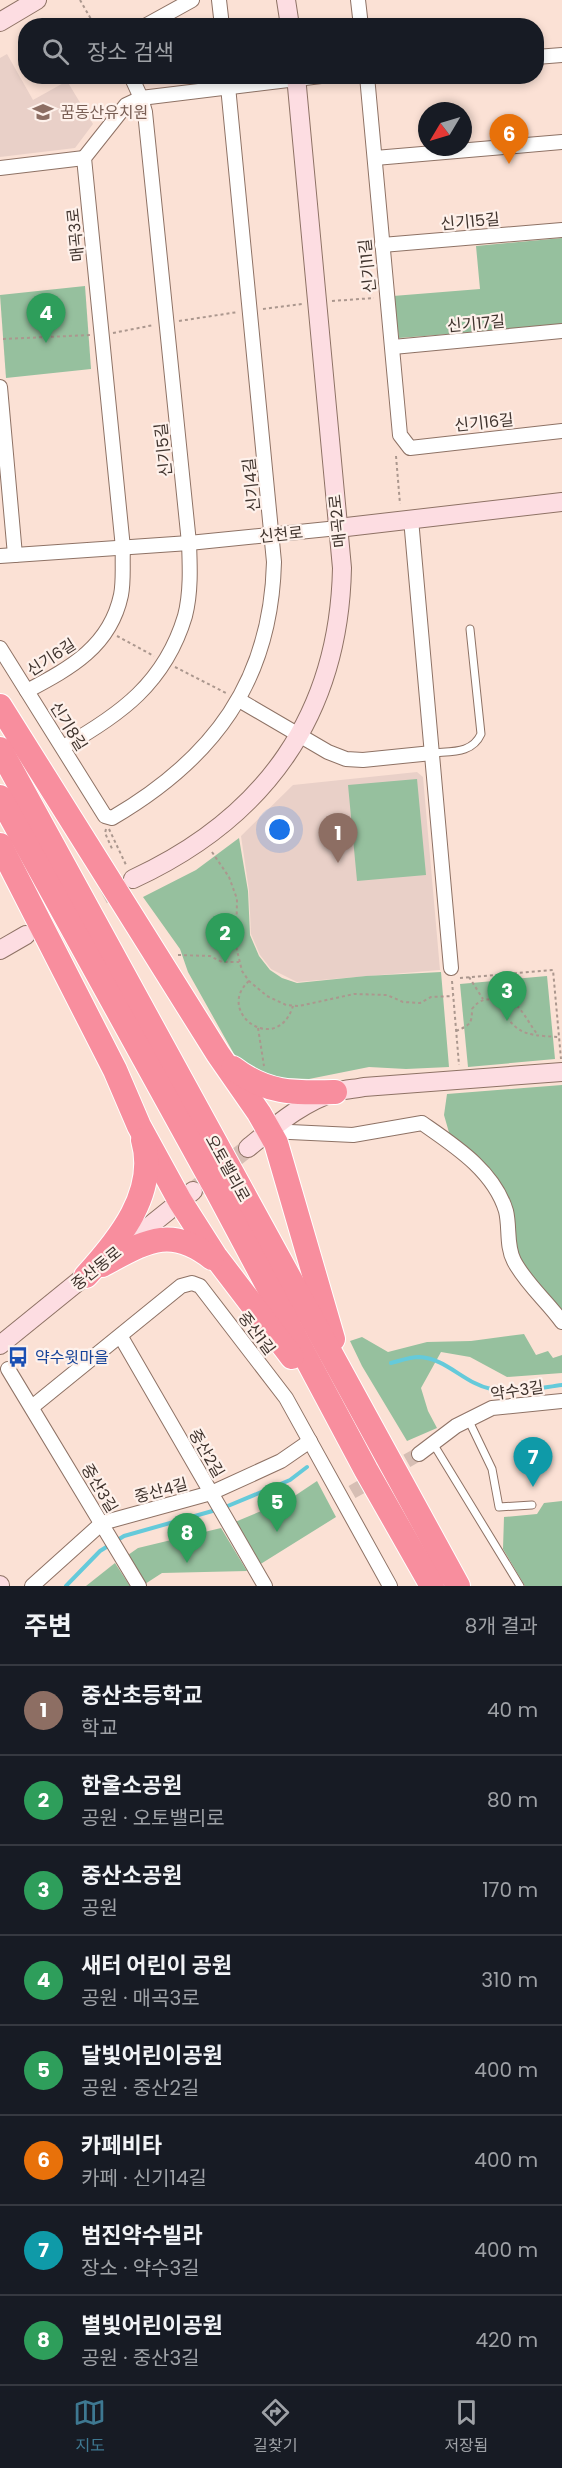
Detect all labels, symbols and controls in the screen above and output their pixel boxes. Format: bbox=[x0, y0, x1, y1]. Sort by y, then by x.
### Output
search box bbox=[18, 18, 544, 84]
icon: search bbox=[39, 35, 72, 68]
text: 장소 검색 bbox=[87, 37, 174, 68]
school or university icon: 꿈동산유치원 bbox=[31, 100, 55, 124]
place label: 꿈동산유치원 bbox=[60, 101, 148, 124]
north arrow bbox=[418, 102, 472, 156]
pin: 6 bbox=[490, 114, 528, 164]
street label: 매곡3로 bbox=[61, 207, 90, 263]
street label: 신기15길 bbox=[439, 207, 501, 236]
street label: 신기11길 bbox=[353, 238, 382, 294]
pin: 4 bbox=[26, 294, 66, 343]
street label: 신기17길 bbox=[446, 310, 506, 337]
street label: 신기16길 bbox=[453, 408, 515, 437]
street label: 신기5길 bbox=[149, 422, 178, 478]
street label: 신기4길 bbox=[237, 457, 266, 513]
street label: 매곡2로 bbox=[323, 493, 352, 549]
street label: 신천로 bbox=[258, 521, 304, 548]
street label: 신기6길 bbox=[22, 633, 80, 682]
street label: 신기8길 bbox=[44, 697, 93, 755]
pin: 1 bbox=[318, 814, 358, 863]
your location bbox=[265, 815, 294, 844]
pin: 2 bbox=[206, 914, 244, 963]
pin: 3 bbox=[488, 972, 526, 1021]
street label: 오토밸리로 bbox=[200, 1130, 256, 1206]
street label: 중산동로 bbox=[66, 1241, 127, 1296]
street label: 중산1길 bbox=[233, 1307, 281, 1360]
bus stop icon: 약수윗마을 bbox=[6, 1345, 30, 1369]
place label: 약수윗마을 bbox=[35, 1346, 109, 1369]
street label: 약수3길 bbox=[489, 1375, 545, 1406]
street label: 중산2길 bbox=[183, 1424, 230, 1482]
pin: 7 bbox=[514, 1438, 552, 1487]
street label: 중산3길 bbox=[76, 1459, 123, 1517]
street label: 중산4길 bbox=[132, 1472, 190, 1509]
pin: 5 bbox=[258, 1482, 296, 1532]
pin: 8 bbox=[168, 1514, 207, 1563]
text: 주변 bbox=[24, 1608, 72, 1644]
text: 8개 결과 bbox=[465, 1612, 538, 1640]
text: 중산초등학교 bbox=[81, 1680, 202, 1711]
text: 1 bbox=[40, 1696, 47, 1724]
text: 40 m bbox=[487, 1696, 538, 1724]
text: 학교 bbox=[81, 1714, 118, 1742]
text: 한울소공원 bbox=[81, 1770, 182, 1801]
text: 2 bbox=[38, 1786, 49, 1814]
text: 80 m bbox=[487, 1786, 538, 1814]
text: 공원 · 오토밸리로 bbox=[81, 1804, 225, 1832]
text: 중산소공원 bbox=[81, 1860, 182, 1891]
text: 3 bbox=[37, 1876, 50, 1904]
text: 170 m bbox=[482, 1876, 538, 1904]
text: 공원 bbox=[81, 1894, 118, 1922]
text: 새터 어린이 공원 bbox=[81, 1950, 232, 1981]
text: 4 bbox=[37, 1966, 50, 1994]
text: 310 m bbox=[481, 1966, 538, 1994]
text: 공원 · 매곡3로 bbox=[81, 1984, 200, 2012]
text: 달빛어린이공원 bbox=[81, 2040, 223, 2071]
text: 5 bbox=[37, 2056, 50, 2084]
text: 400 m bbox=[474, 2056, 538, 2084]
text: 공원 · 중산2길 bbox=[81, 2074, 199, 2102]
text: 카페비타 bbox=[81, 2130, 162, 2161]
text: 6 bbox=[37, 2146, 50, 2174]
text: 400 m bbox=[474, 2146, 538, 2174]
text: 카페 · 신기14길 bbox=[81, 2164, 207, 2192]
text: 범진약수빌라 bbox=[81, 2220, 202, 2251]
text: 7 bbox=[38, 2236, 49, 2264]
text: 400 m bbox=[474, 2236, 538, 2264]
text: 장소 · 약수3길 bbox=[81, 2254, 200, 2282]
text: 별빛어린이공원 bbox=[81, 2310, 223, 2341]
text: 8 bbox=[37, 2326, 50, 2354]
text: 420 m bbox=[475, 2326, 538, 2354]
text: 공원 · 중산3길 bbox=[81, 2344, 200, 2372]
tab: 지도 bbox=[73, 2396, 106, 2458]
tab: 길찾기 bbox=[253, 2396, 297, 2458]
tab: 저장됨 bbox=[444, 2396, 489, 2458]

